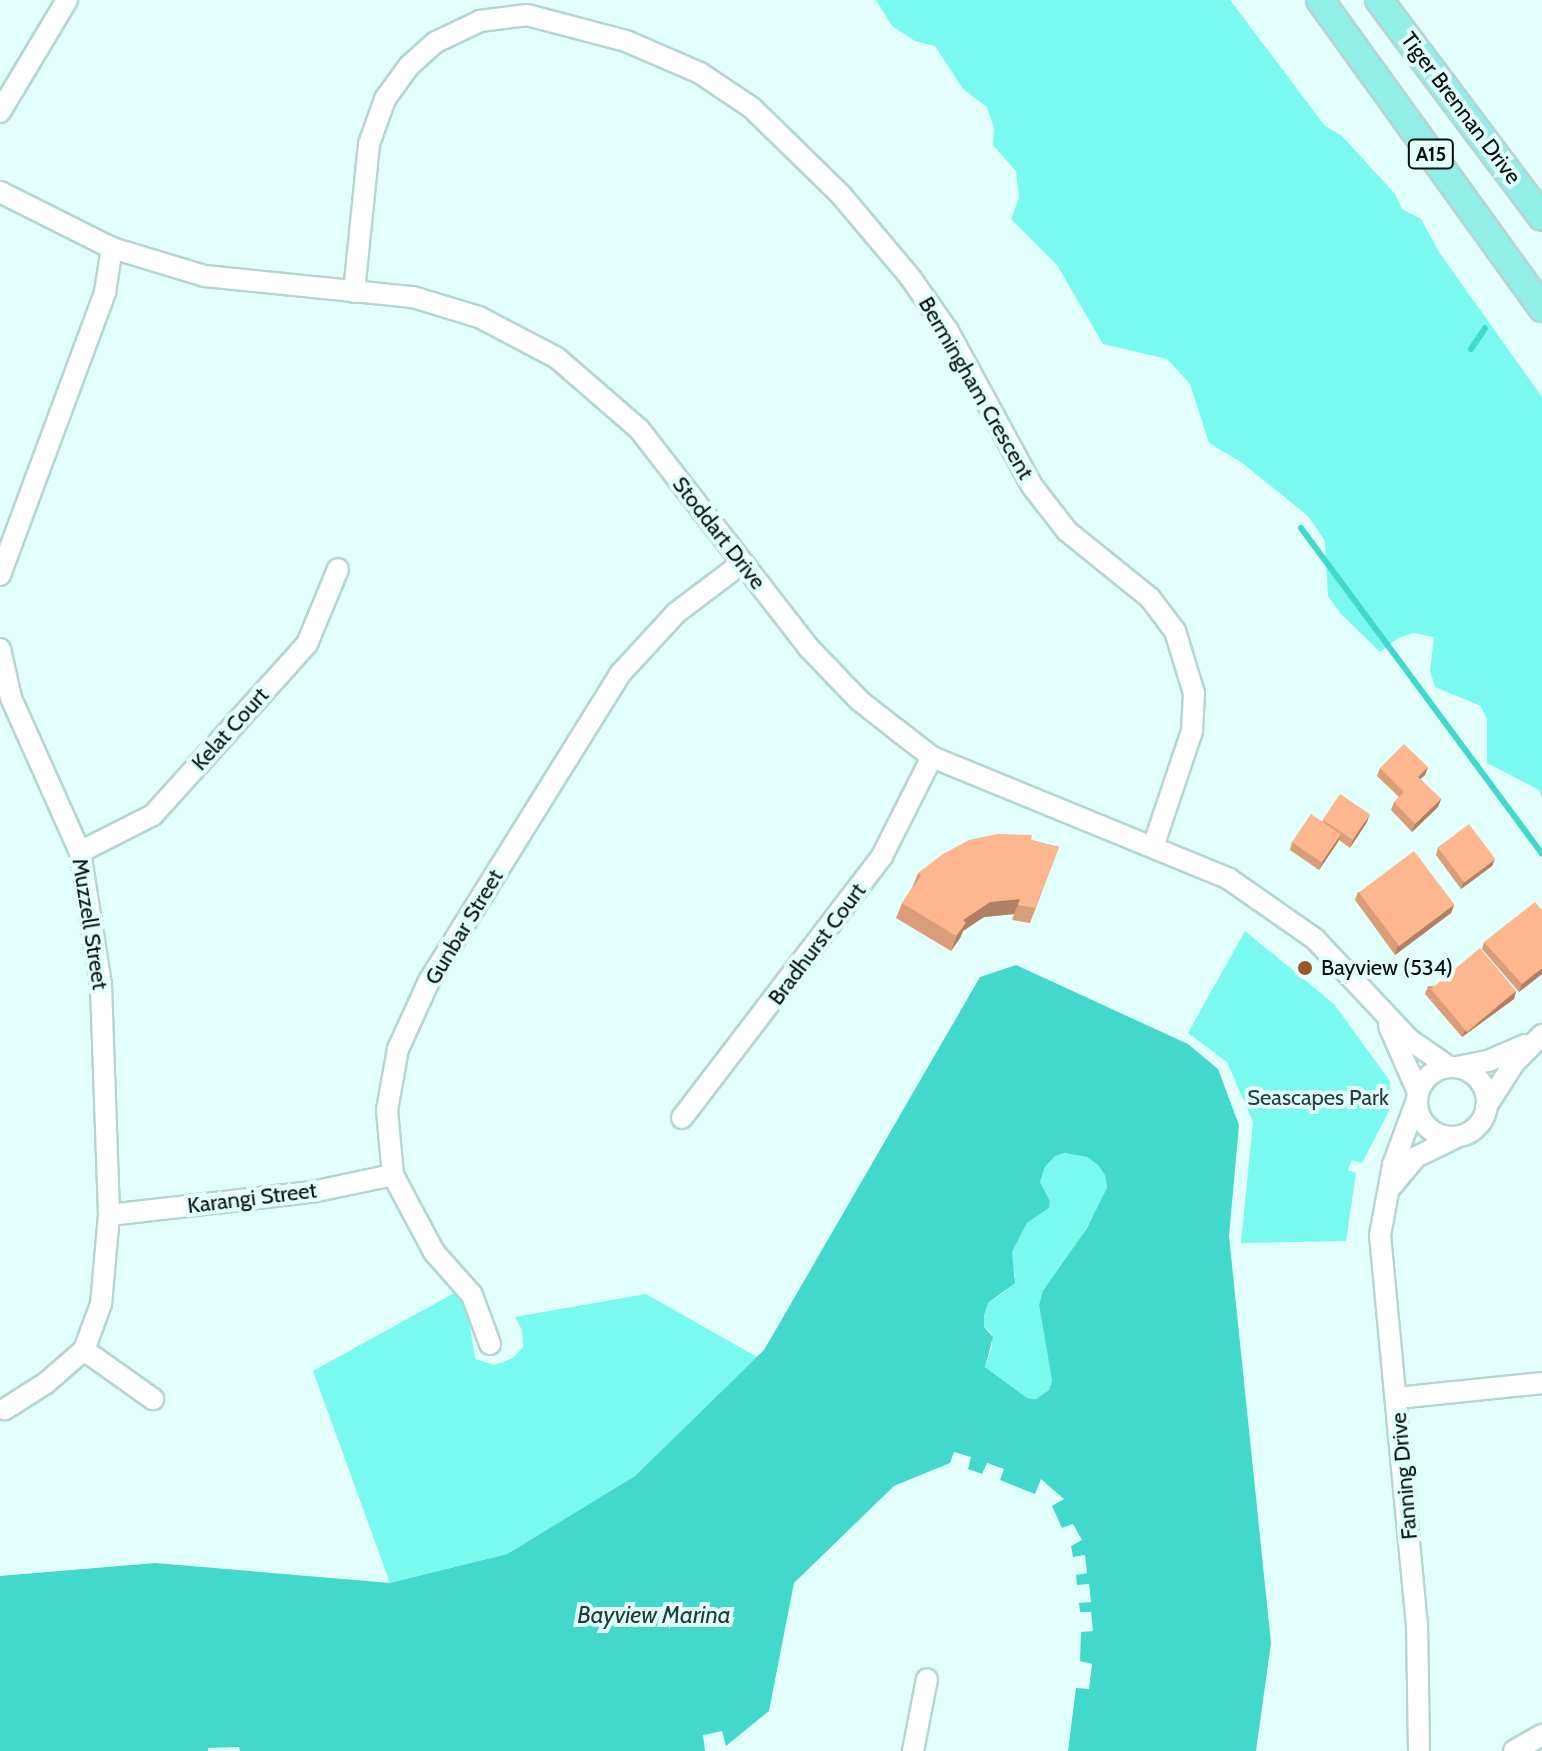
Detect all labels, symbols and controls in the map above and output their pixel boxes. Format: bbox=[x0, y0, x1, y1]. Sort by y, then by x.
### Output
street label: Tiger Brennan Drive bbox=[1395, 27, 1527, 189]
road number: A15 bbox=[1407, 138, 1455, 170]
street label: Bermingham Crescent bbox=[913, 292, 1039, 484]
street label: Stoddart Drive bbox=[667, 471, 771, 595]
street label: Kelat Court bbox=[186, 682, 274, 776]
street label: Muzzell Street bbox=[67, 856, 113, 992]
street label: Gunbar Street bbox=[419, 865, 509, 989]
street label: Bradhurst Court bbox=[763, 878, 871, 1010]
place label: Bayview (534) bbox=[1321, 955, 1453, 981]
marker: Bayview (534) bbox=[1296, 959, 1314, 977]
park label: Seascapes Park bbox=[1247, 1085, 1389, 1111]
street label: Karangi Street bbox=[186, 1177, 318, 1219]
street label: Fanning Drive bbox=[1385, 1411, 1423, 1541]
water label: Bayview Marina bbox=[577, 1601, 731, 1629]

